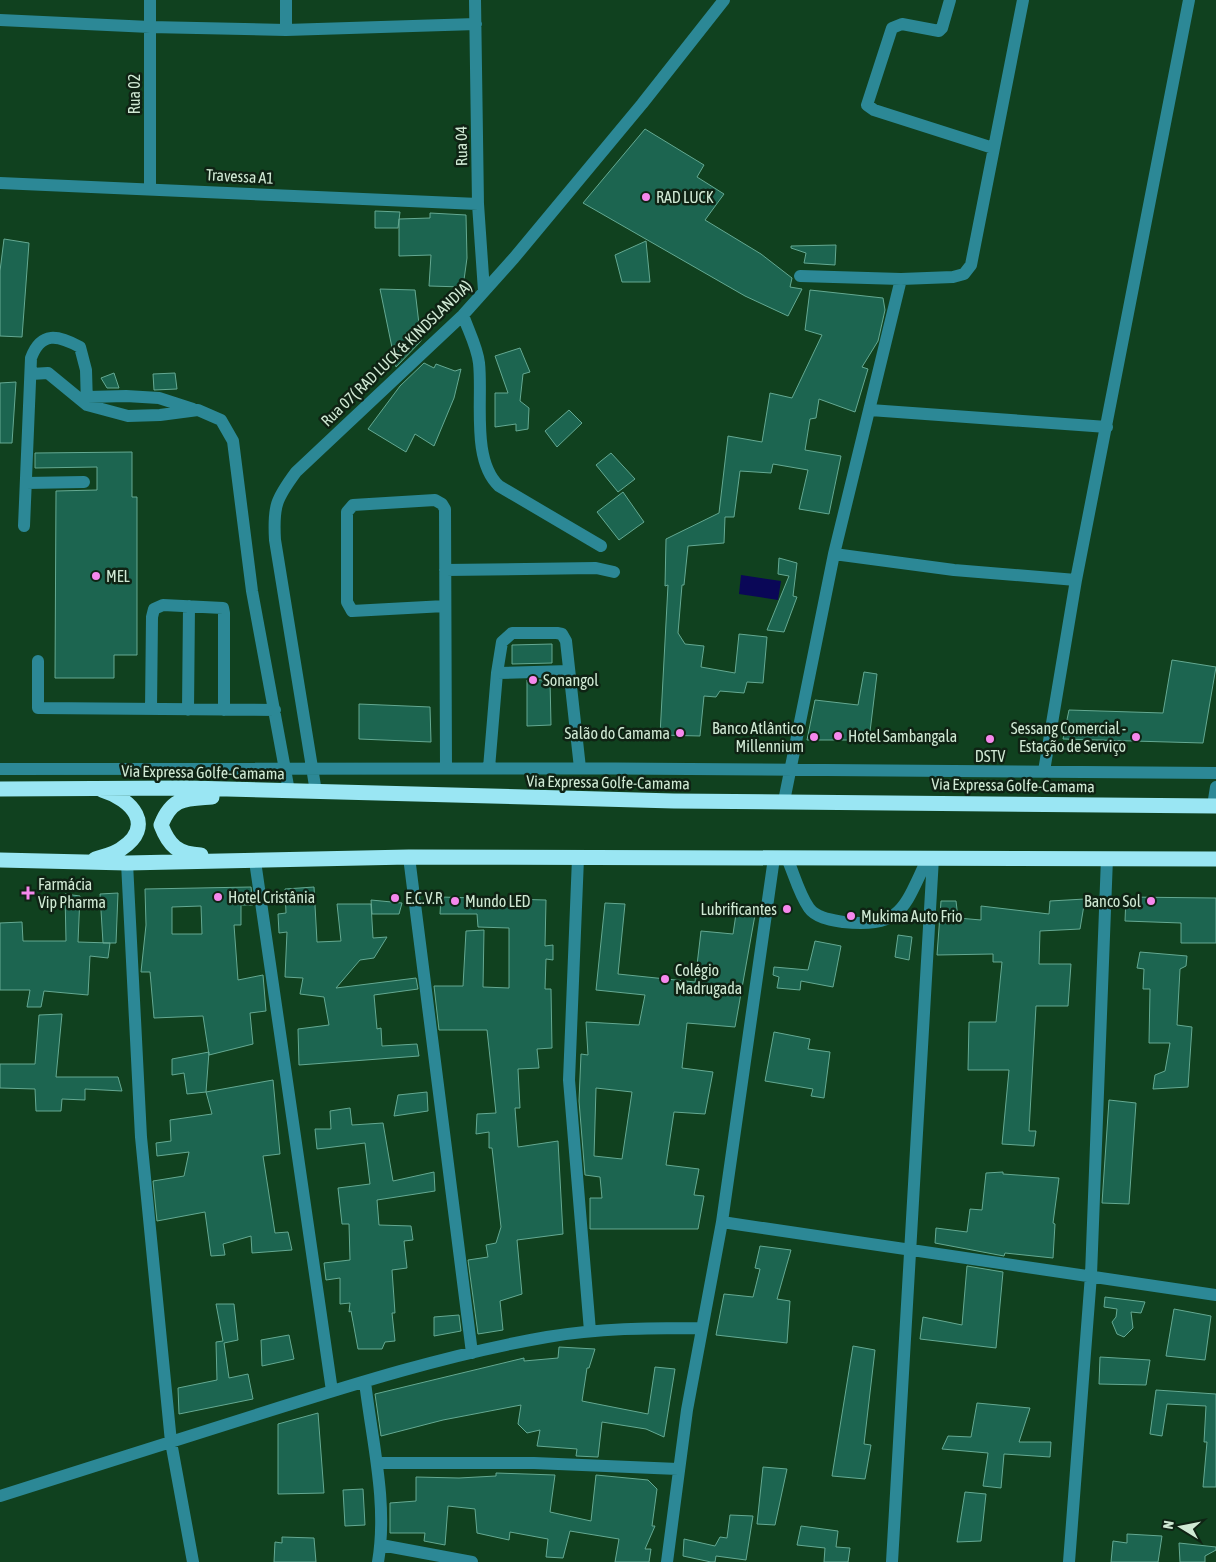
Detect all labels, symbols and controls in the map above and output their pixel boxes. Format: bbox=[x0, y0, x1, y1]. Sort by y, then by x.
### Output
street label: Rua 02 bbox=[125, 74, 143, 114]
street label: Rua 04 bbox=[452, 126, 470, 166]
street label: Travessa A1 bbox=[206, 165, 274, 187]
place label: RAD LUCK bbox=[656, 188, 714, 206]
marker: RAD LUCK bbox=[640, 191, 652, 203]
street label: Rua 07( RAD LUCK & KINDSLANDIA) bbox=[317, 276, 476, 430]
place label: MEL bbox=[106, 567, 131, 585]
marker: MEL bbox=[90, 570, 102, 582]
place label: Sonangol bbox=[543, 671, 599, 690]
marker: Sonangol bbox=[527, 674, 539, 686]
place label: Banco Atlântico Millennium bbox=[712, 719, 804, 755]
place label: Sessang Comercial - Estação de Serviço bbox=[1011, 719, 1126, 756]
place label: Salão do Camama bbox=[565, 724, 670, 742]
marker: Salão do Camama bbox=[674, 727, 686, 739]
place label: Hotel Sambangala bbox=[848, 727, 957, 746]
marker: Hotel Sambangala bbox=[832, 730, 844, 742]
marker: Banco Atlântico Millennium bbox=[808, 731, 820, 743]
marker: Sessang Comercial - Estação de Serviço bbox=[1130, 731, 1142, 743]
marker: DSTV bbox=[984, 733, 996, 745]
place label: DSTV bbox=[975, 747, 1005, 765]
street label: Via Expressa Golfe-Camama bbox=[121, 762, 285, 783]
street label: Via Expressa Golfe-Camama bbox=[526, 772, 690, 793]
street label: Via Expressa Golfe-Camama bbox=[931, 775, 1095, 796]
place label: Farmácia Vip Pharma bbox=[38, 875, 106, 912]
marker: Farmácia Vip Pharma bbox=[22, 887, 34, 899]
place label: Hotel Cristânia bbox=[228, 888, 315, 906]
place label: E.C.V.R bbox=[405, 889, 443, 907]
marker: Hotel Cristânia bbox=[212, 891, 224, 903]
marker: E.C.V.R bbox=[389, 892, 401, 904]
place label: Mundo LED bbox=[465, 892, 531, 910]
place label: Banco Sol bbox=[1084, 892, 1142, 910]
marker: Mundo LED bbox=[449, 895, 461, 907]
marker: Banco Sol bbox=[1145, 895, 1157, 907]
place label: Lubrificantes bbox=[701, 900, 777, 918]
marker: Lubrificantes bbox=[781, 903, 793, 915]
place label: Mukima Auto Frio bbox=[861, 907, 963, 925]
marker: Mukima Auto Frio bbox=[845, 910, 857, 922]
place label: Colégio Madrugada bbox=[675, 961, 742, 998]
marker: Colégio Madrugada bbox=[659, 973, 671, 985]
north arrow bbox=[1156, 1502, 1206, 1552]
text: N bbox=[1160, 1519, 1177, 1530]

